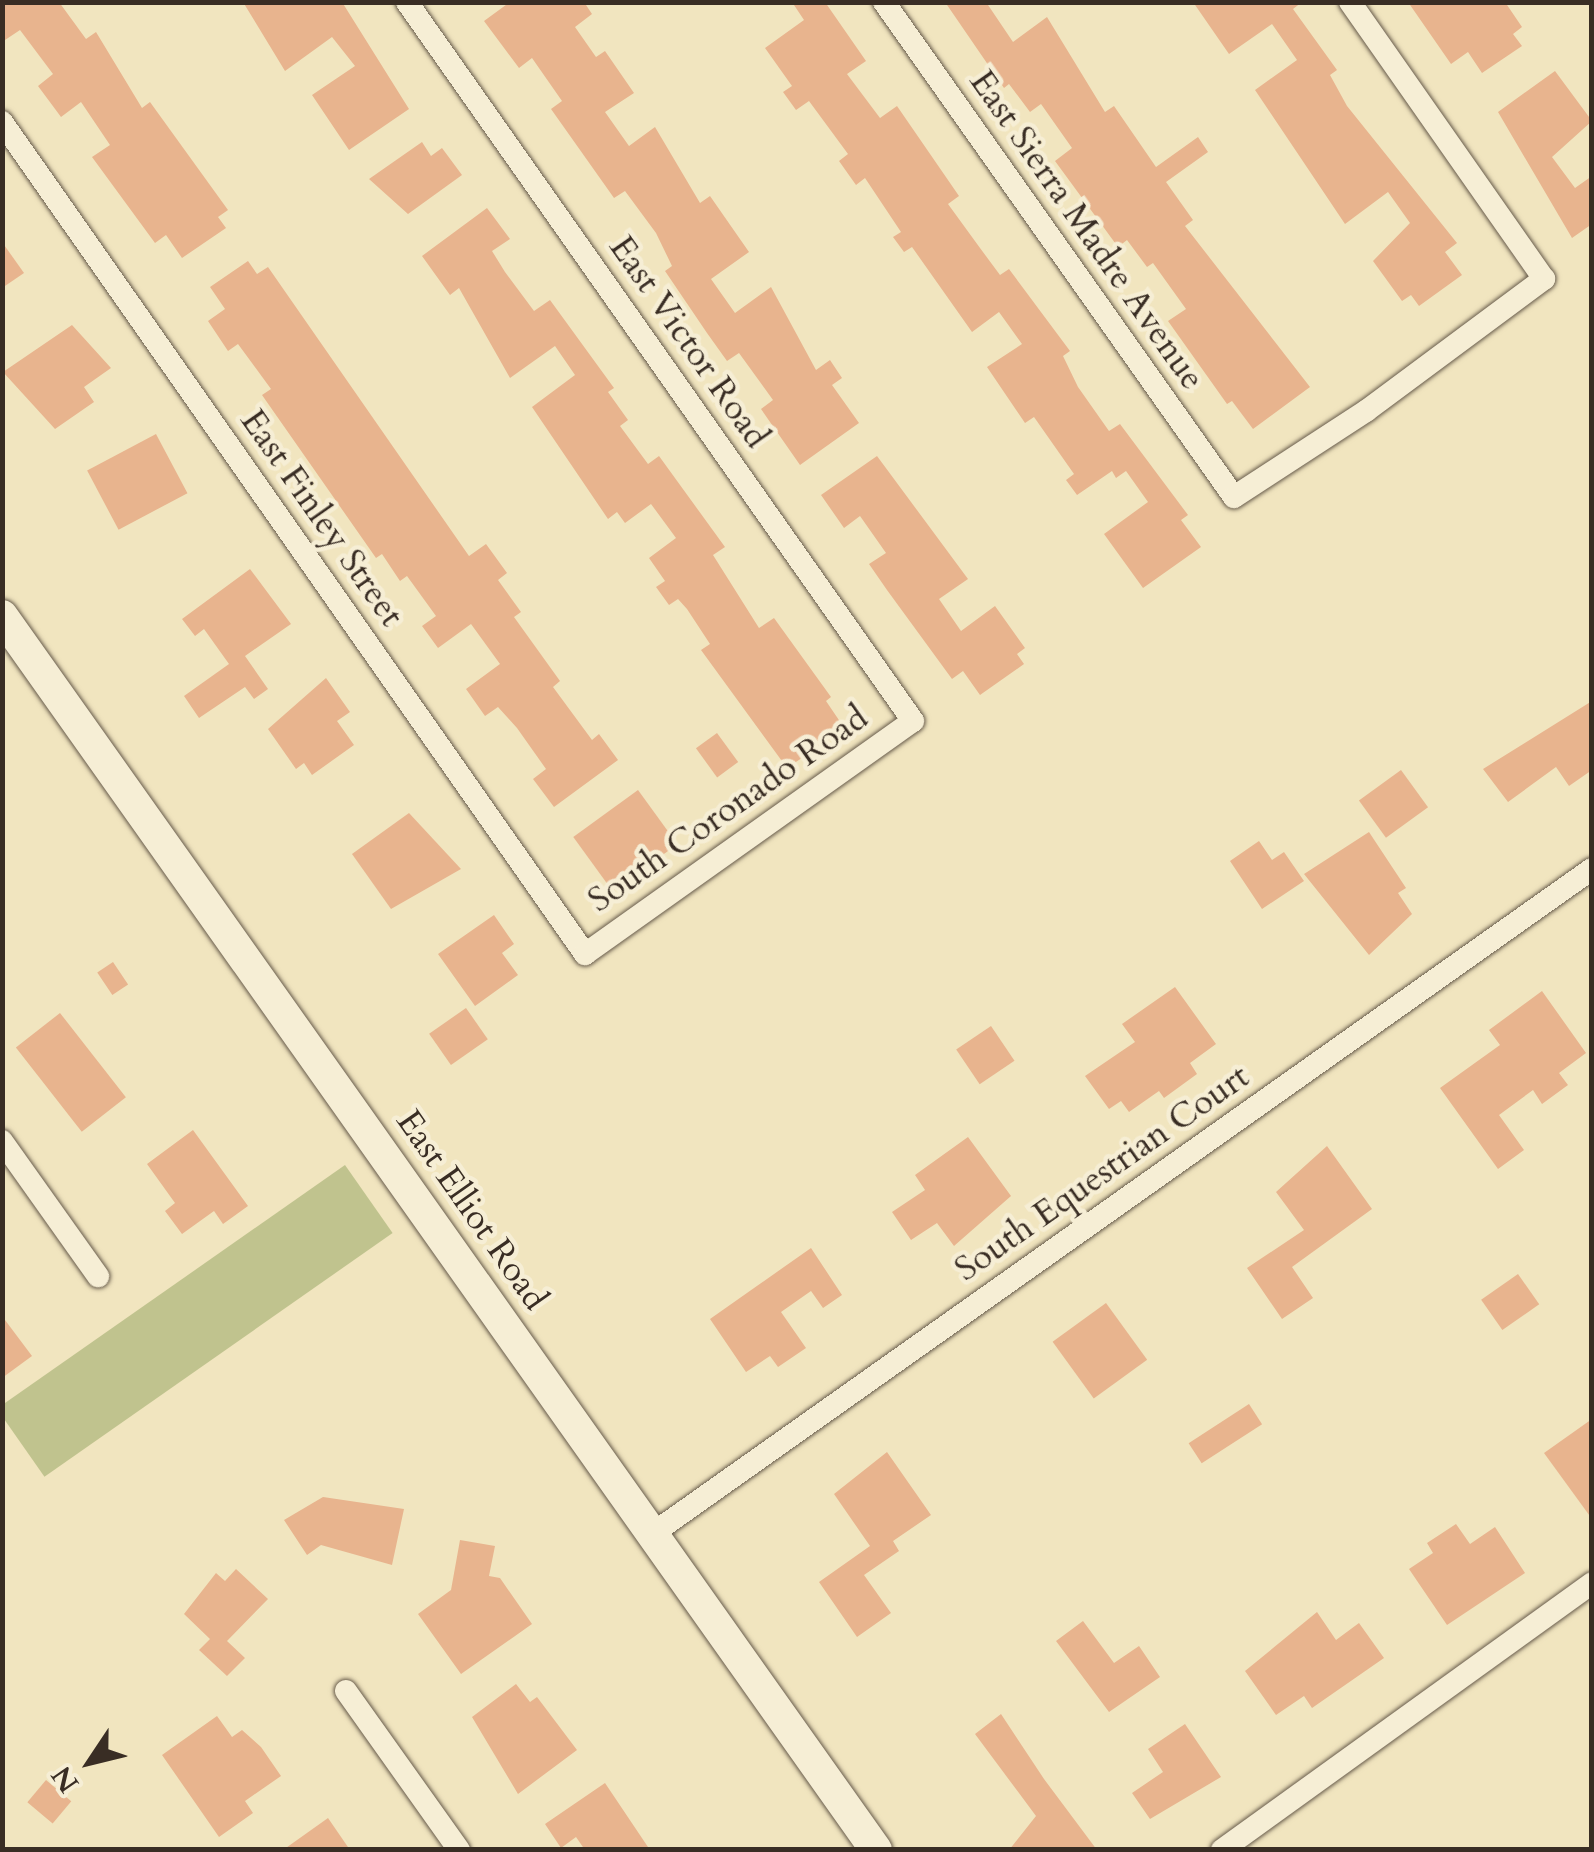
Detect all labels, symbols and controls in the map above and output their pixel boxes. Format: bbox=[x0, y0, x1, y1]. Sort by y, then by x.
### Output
street label: East Sierra Madre Avenue bbox=[961, 62, 1213, 398]
street label: East Victor Road bbox=[600, 228, 778, 456]
street label: East Finley Street bbox=[232, 401, 412, 635]
street label: South Coronado Road bbox=[580, 697, 876, 921]
street label: South Equestrian Court bbox=[947, 1056, 1257, 1290]
street label: East Elliot Road bbox=[388, 1102, 556, 1318]
north arrow bbox=[40, 1712, 140, 1812]
text: N bbox=[43, 1758, 88, 1800]

